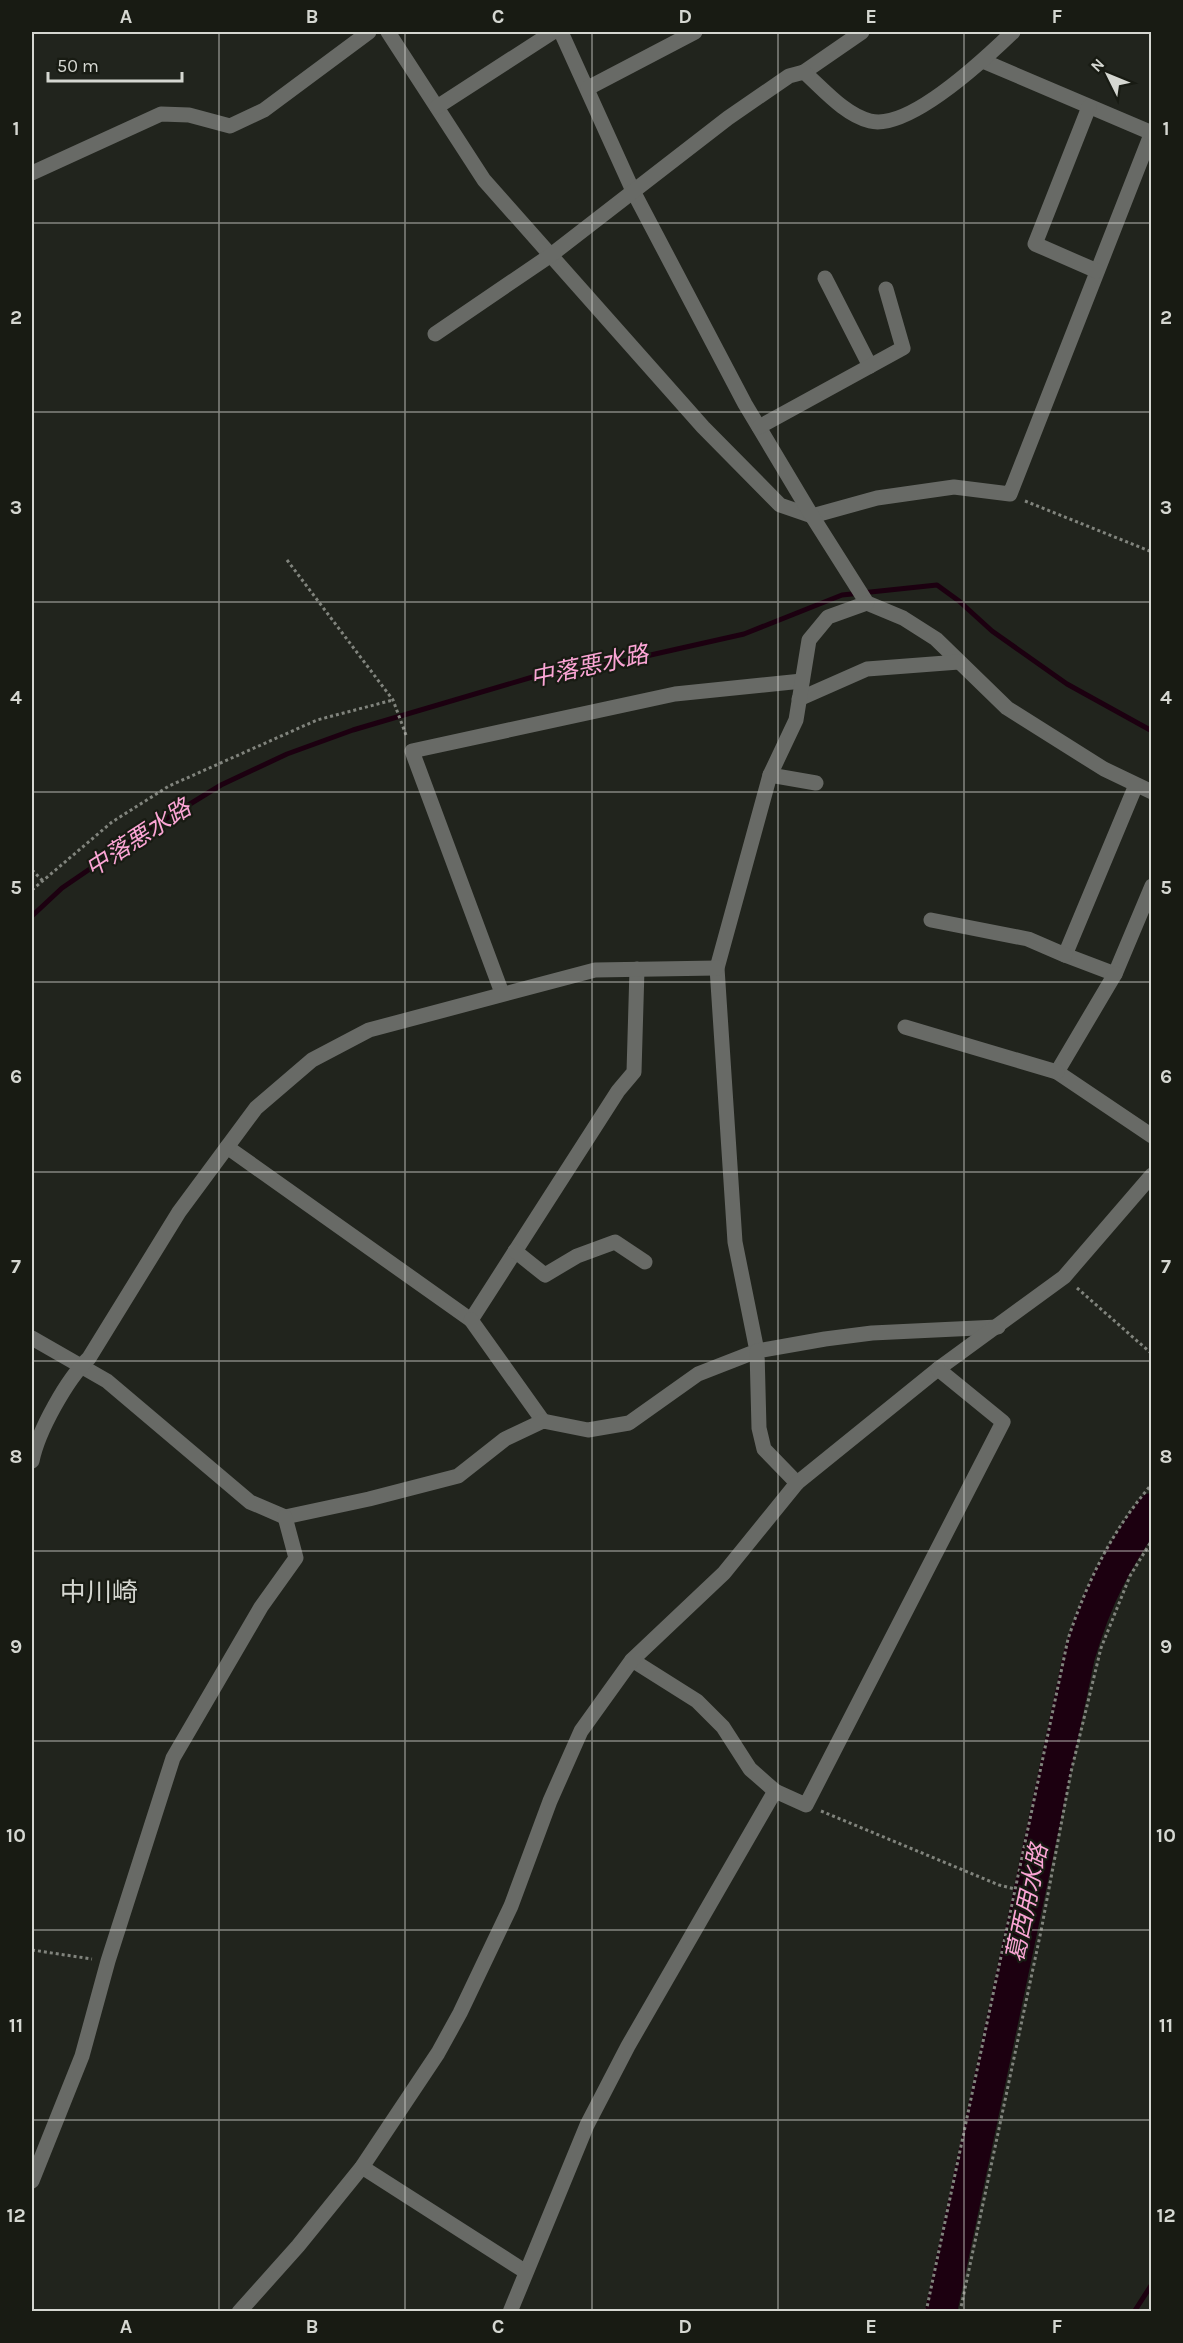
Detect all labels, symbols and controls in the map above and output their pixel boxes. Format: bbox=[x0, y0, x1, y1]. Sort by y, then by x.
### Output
text: A bbox=[120, 5, 133, 28]
text: B bbox=[306, 5, 318, 28]
text: C bbox=[492, 5, 504, 28]
text: D bbox=[678, 5, 692, 28]
text: E bbox=[865, 5, 877, 28]
text: F bbox=[1052, 5, 1063, 28]
scale bar bbox=[48, 45, 182, 83]
north arrow bbox=[1078, 45, 1138, 105]
text: N bbox=[1087, 54, 1108, 76]
text: 50 m bbox=[57, 55, 99, 77]
text: 1 bbox=[12, 117, 20, 140]
text: 1 bbox=[1162, 117, 1170, 140]
text: 2 bbox=[10, 306, 22, 329]
text: 2 bbox=[1160, 306, 1172, 329]
text: 3 bbox=[10, 496, 22, 519]
text: 3 bbox=[1160, 496, 1172, 519]
water label: 中落悪水路 bbox=[527, 639, 653, 692]
text: 4 bbox=[10, 686, 22, 709]
text: 4 bbox=[1160, 686, 1172, 709]
water label: 中落悪水路 bbox=[80, 792, 198, 882]
text: 5 bbox=[10, 876, 22, 899]
text: 5 bbox=[1160, 876, 1172, 899]
text: 6 bbox=[10, 1065, 22, 1088]
text: 6 bbox=[1160, 1065, 1172, 1088]
text: 7 bbox=[11, 1255, 21, 1278]
text: 7 bbox=[1161, 1255, 1171, 1278]
text: 8 bbox=[10, 1445, 22, 1468]
text: 8 bbox=[1160, 1445, 1172, 1468]
district label: 中川崎 bbox=[60, 1577, 138, 1608]
text: 9 bbox=[10, 1635, 22, 1658]
text: 9 bbox=[1160, 1635, 1172, 1658]
text: 10 bbox=[6, 1824, 26, 1847]
text: 10 bbox=[1156, 1824, 1176, 1847]
water label: 葛西用水路 bbox=[1001, 1839, 1054, 1965]
text: 11 bbox=[9, 2014, 23, 2037]
text: 11 bbox=[1159, 2014, 1173, 2037]
text: 12 bbox=[6, 2204, 26, 2227]
text: 12 bbox=[1156, 2204, 1176, 2227]
text: A bbox=[120, 2315, 133, 2338]
text: B bbox=[306, 2315, 318, 2338]
text: C bbox=[492, 2315, 504, 2338]
text: D bbox=[678, 2315, 692, 2338]
text: E bbox=[865, 2315, 877, 2338]
text: F bbox=[1052, 2315, 1063, 2338]

